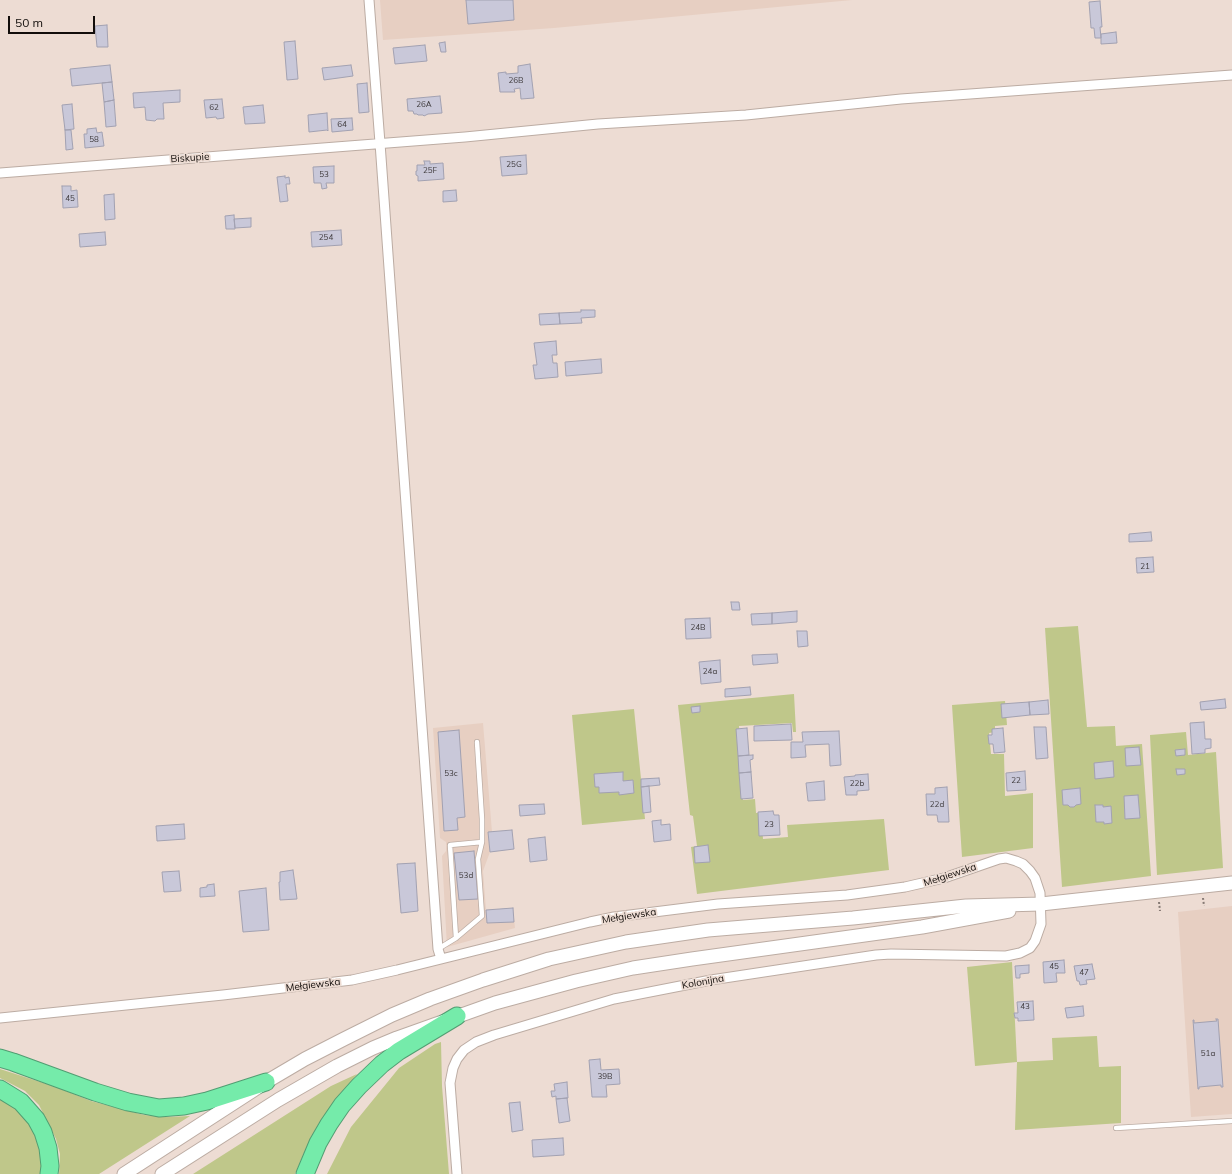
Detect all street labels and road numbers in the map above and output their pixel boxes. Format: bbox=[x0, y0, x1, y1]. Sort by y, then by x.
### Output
street label: Biskupie bbox=[170, 151, 210, 165]
street label: Mełgiewska bbox=[922, 861, 978, 889]
street label: Mełgiewska bbox=[601, 906, 657, 926]
street label: Kolonijna bbox=[681, 972, 725, 992]
street label: Mełgiewska bbox=[285, 976, 341, 994]

